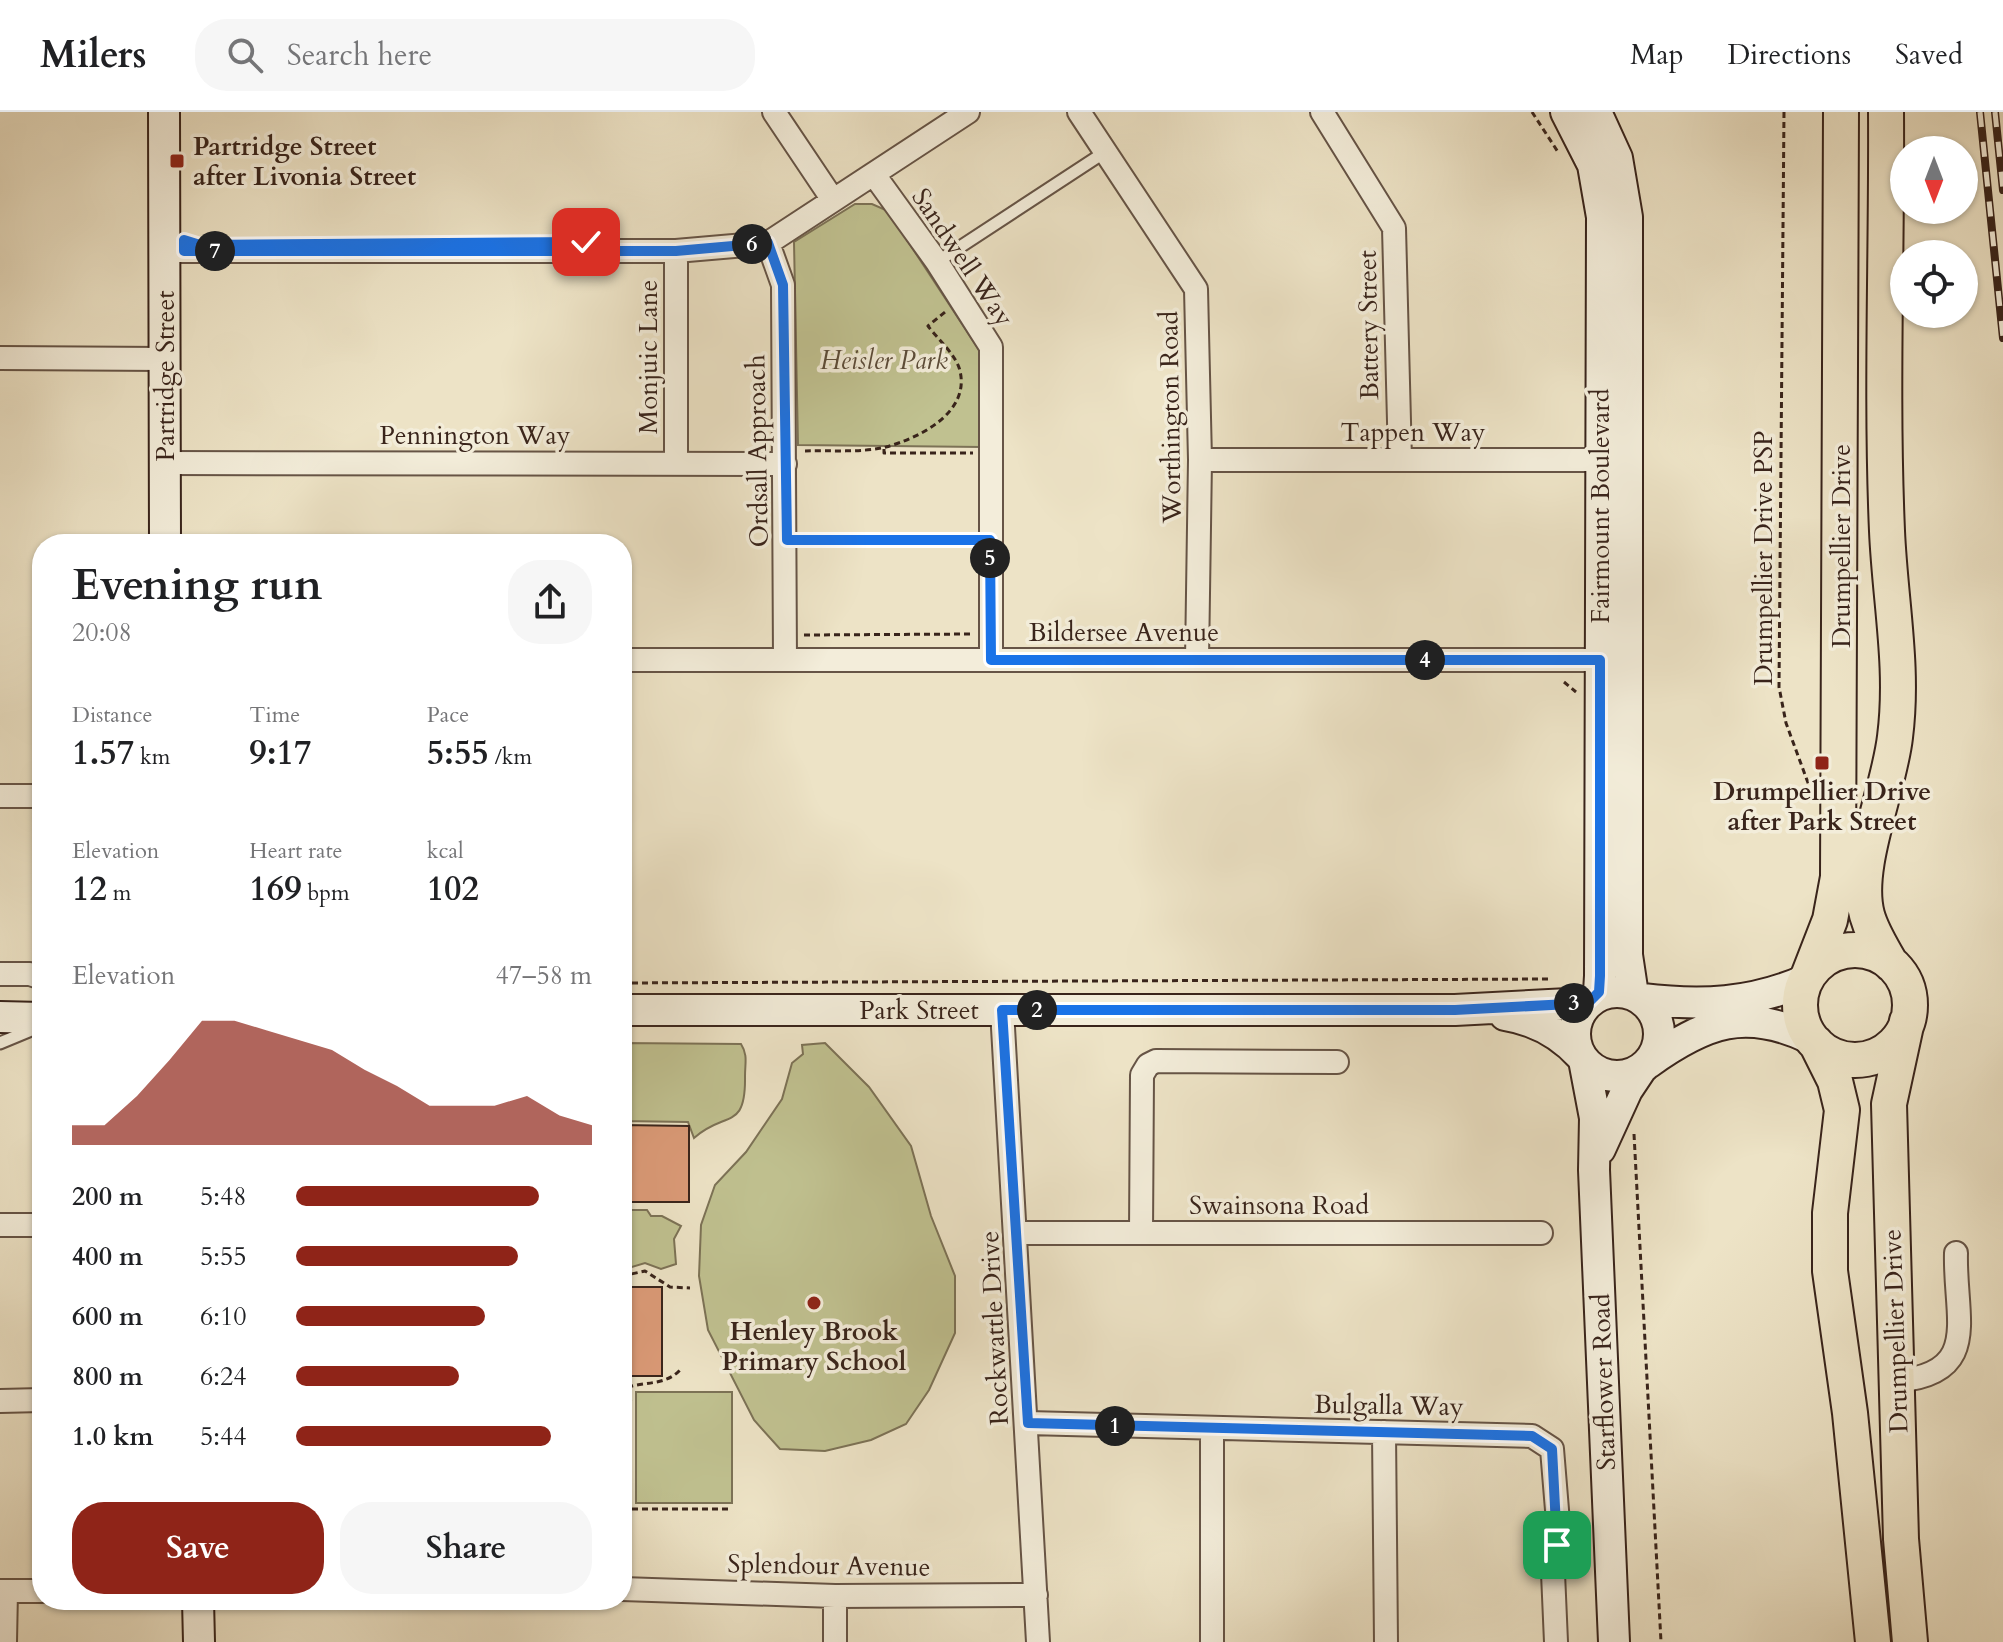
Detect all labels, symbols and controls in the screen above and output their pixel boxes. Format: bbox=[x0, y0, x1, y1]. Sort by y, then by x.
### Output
search box bbox=[195, 19, 755, 91]
text: Milers bbox=[40, 29, 147, 81]
icon: search bbox=[223, 33, 267, 77]
text: Search here bbox=[287, 35, 432, 76]
text: Map bbox=[1630, 36, 1684, 74]
text: Directions bbox=[1728, 36, 1851, 74]
text: Saved bbox=[1895, 36, 1963, 74]
place label: Partridge Street after Livonia Street bbox=[193, 129, 416, 194]
north arrow bbox=[1890, 136, 1978, 224]
map controls bbox=[1890, 136, 1978, 328]
marker: Partridge Street after Livonia Street bbox=[168, 152, 186, 170]
street label: Sandwell Way bbox=[903, 181, 1022, 333]
pin bbox=[552, 208, 620, 276]
icon: check bbox=[564, 220, 608, 264]
pin: 6 bbox=[732, 224, 772, 264]
text: 6 bbox=[746, 229, 758, 259]
pin: 7 bbox=[195, 231, 235, 271]
text: 7 bbox=[209, 236, 221, 266]
button: locate bbox=[1890, 240, 1978, 328]
street label: Battery Street bbox=[1350, 250, 1387, 400]
street label: Monjuic Lane bbox=[631, 280, 666, 434]
street label: Partridge Street bbox=[148, 291, 183, 461]
street label: Worthington Road bbox=[1151, 310, 1190, 525]
park label: Heisler Park bbox=[820, 343, 948, 378]
street label: Ordsall Approach bbox=[738, 354, 777, 548]
street label: Fairmount Boulevard bbox=[1583, 388, 1618, 624]
street label: Tappen Way bbox=[1340, 415, 1486, 450]
street label: Pennington Way bbox=[379, 418, 571, 453]
street label: Drumpellier Drive PSP bbox=[1746, 431, 1781, 685]
street label: Drumpellier Drive bbox=[1824, 444, 1859, 648]
pin: 5 bbox=[970, 538, 1010, 578]
text: 5 bbox=[984, 543, 996, 573]
text: Evening run bbox=[72, 555, 322, 615]
button: share bbox=[508, 560, 592, 644]
text: 20:08 bbox=[72, 615, 132, 650]
street label: Bildersee Avenue bbox=[1029, 615, 1219, 650]
pin: 4 bbox=[1405, 640, 1445, 680]
text: 4 bbox=[1419, 645, 1431, 675]
text: Distance bbox=[72, 700, 152, 730]
text: Time bbox=[249, 700, 300, 730]
text: Pace bbox=[427, 700, 469, 730]
text: 1.57 bbox=[72, 730, 134, 776]
text: 9:17 bbox=[249, 730, 311, 776]
text: 5:55 bbox=[427, 730, 489, 776]
text: km bbox=[134, 742, 170, 772]
text: /km bbox=[489, 742, 532, 772]
marker: Drumpellier Drive after Park Street bbox=[1813, 754, 1831, 772]
place label: Drumpellier Drive after Park Street bbox=[1713, 774, 1931, 839]
text: Elevation bbox=[72, 836, 159, 866]
text: Heart rate bbox=[249, 836, 343, 866]
text: kcal bbox=[427, 836, 464, 866]
text: 12 bbox=[72, 866, 107, 912]
text: 169 bbox=[249, 866, 302, 912]
text: 102 bbox=[427, 866, 479, 912]
text: m bbox=[107, 878, 131, 908]
text: bpm bbox=[302, 878, 350, 908]
text: Elevation bbox=[72, 958, 175, 993]
text: 47–58 m bbox=[495, 958, 592, 993]
pin: 3 bbox=[1554, 983, 1594, 1023]
text: 3 bbox=[1568, 988, 1580, 1018]
pin: 2 bbox=[1017, 990, 1057, 1030]
street label: Park Street bbox=[859, 993, 979, 1028]
text: 2 bbox=[1031, 995, 1043, 1025]
text: 200 m bbox=[72, 1179, 143, 1214]
text: 5:48 bbox=[200, 1179, 247, 1214]
street label: Swainsona Road bbox=[1189, 1188, 1369, 1223]
street label: Drumpellier Drive bbox=[1874, 1228, 1917, 1434]
street label: Rockwattle Drive bbox=[972, 1230, 1017, 1426]
text: 400 m bbox=[72, 1239, 143, 1274]
text: 5:55 bbox=[200, 1239, 247, 1274]
street label: Starflower Road bbox=[1583, 1293, 1624, 1471]
marker: Henley Brook Primary School bbox=[805, 1294, 823, 1312]
text: 600 m bbox=[72, 1299, 143, 1334]
text: 6:10 bbox=[200, 1299, 247, 1334]
place label: Henley Brook Primary School bbox=[722, 1314, 907, 1379]
text: 800 m bbox=[72, 1359, 143, 1394]
text: 6:24 bbox=[200, 1359, 247, 1394]
street label: Bulgalla Way bbox=[1314, 1387, 1464, 1424]
pin: 1 bbox=[1095, 1406, 1135, 1446]
text: 1 bbox=[1109, 1411, 1121, 1441]
text: 1.0 km bbox=[72, 1419, 153, 1454]
text: 5:44 bbox=[200, 1419, 247, 1454]
button: Save bbox=[72, 1502, 324, 1594]
button: Share bbox=[340, 1502, 592, 1594]
pin bbox=[1523, 1511, 1591, 1579]
icon: arrive bbox=[1535, 1523, 1579, 1567]
street label: Splendour Avenue bbox=[727, 1546, 931, 1585]

